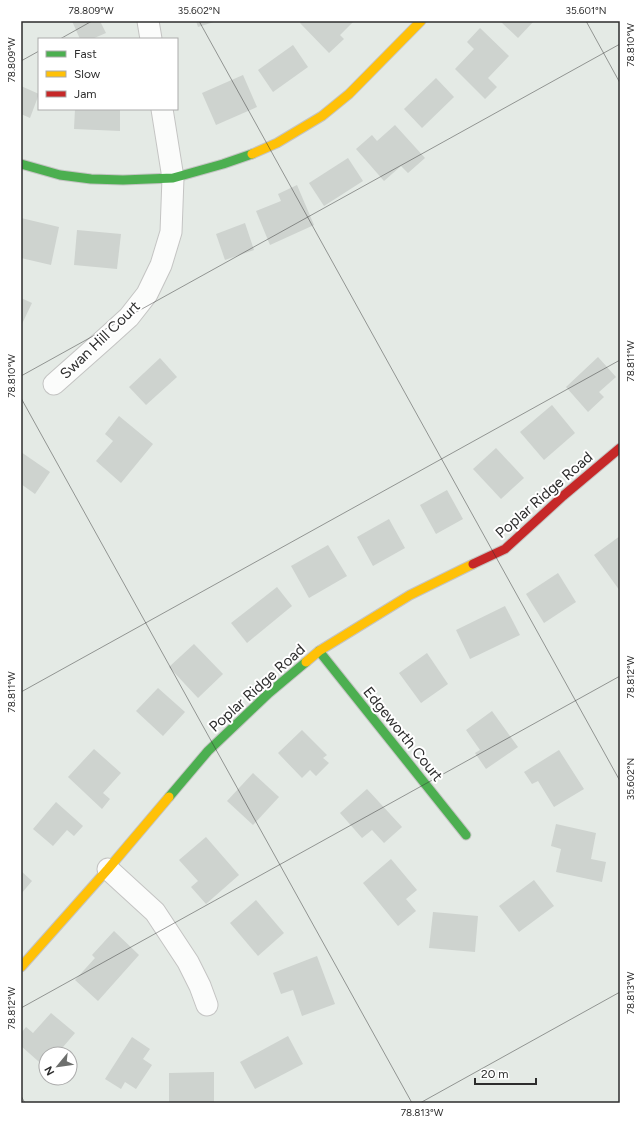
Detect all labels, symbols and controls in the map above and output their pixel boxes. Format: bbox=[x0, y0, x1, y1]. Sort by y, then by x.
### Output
text: 78.809°W bbox=[68, 4, 114, 17]
text: 35.602°N bbox=[178, 4, 220, 17]
text: 35.601°N bbox=[566, 4, 606, 17]
text: 78.810°W bbox=[624, 23, 637, 67]
text: 78.809°W bbox=[5, 37, 18, 83]
legend bbox=[38, 38, 178, 110]
text: Fast bbox=[74, 47, 97, 61]
text: Slow bbox=[74, 67, 101, 81]
text: Jam bbox=[74, 87, 97, 101]
street label: Swan Hill Court bbox=[56, 297, 144, 383]
text: 78.811°W bbox=[624, 340, 637, 382]
text: 78.810°W bbox=[5, 354, 18, 398]
street label: Poplar Ridge Road bbox=[492, 448, 596, 542]
street label: Poplar Ridge Road bbox=[205, 640, 309, 736]
text: 78.812°W bbox=[624, 655, 637, 698]
text: 78.811°W bbox=[5, 671, 18, 713]
street label: Edgeworth Court bbox=[359, 683, 447, 785]
text: 35.602°N bbox=[624, 758, 637, 800]
text: 78.813°W bbox=[624, 971, 637, 1014]
text: 78.812°W bbox=[5, 986, 18, 1029]
north arrow bbox=[38, 1046, 78, 1086]
scale bar bbox=[475, 1060, 536, 1086]
text: N bbox=[42, 1064, 57, 1077]
text: 20 m bbox=[481, 1067, 509, 1081]
text: 78.813°W bbox=[401, 1106, 444, 1119]

